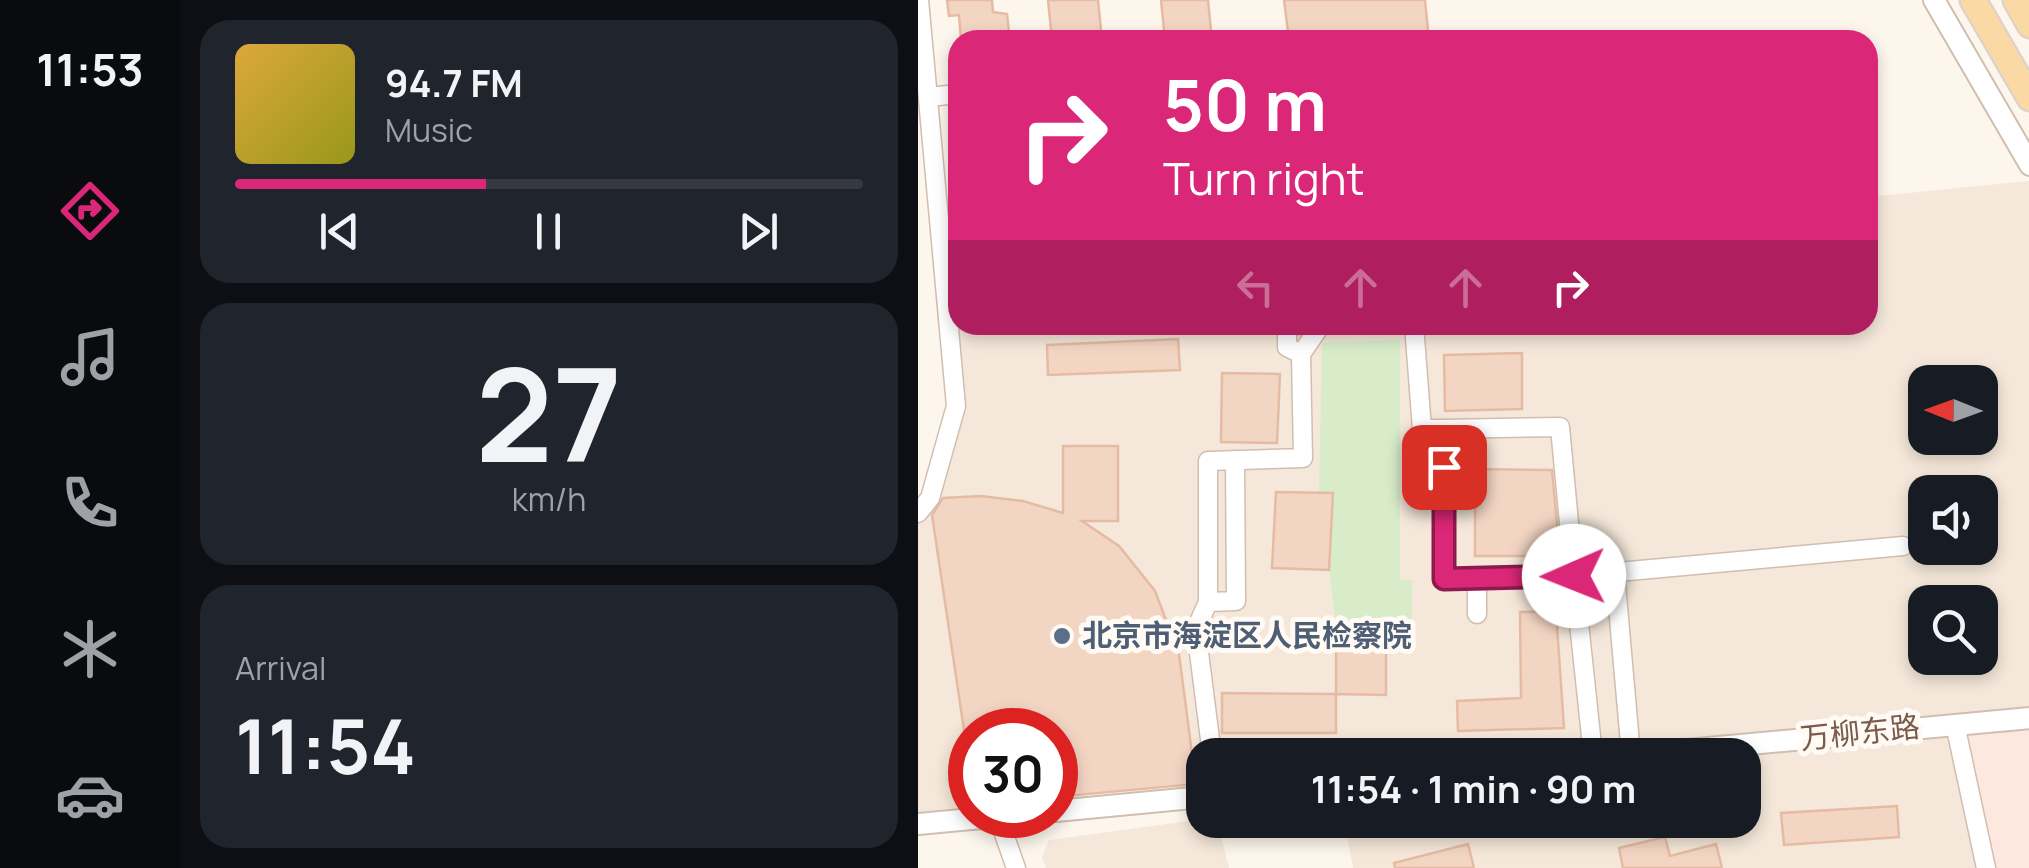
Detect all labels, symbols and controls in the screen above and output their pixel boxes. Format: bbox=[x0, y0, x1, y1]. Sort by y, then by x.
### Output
text: 11:53 bbox=[36, 38, 144, 100]
text: 94.7 FM bbox=[385, 56, 523, 108]
text: 50 m bbox=[1163, 56, 1327, 152]
icon: right bbox=[998, 70, 1128, 200]
text: Music bbox=[385, 108, 473, 152]
text: Turn right bbox=[1163, 147, 1364, 209]
icon: directions bbox=[55, 176, 125, 246]
icon: previous bbox=[312, 204, 367, 259]
icon: pause bbox=[521, 204, 576, 259]
icon: next bbox=[731, 204, 786, 259]
icon: left bbox=[1228, 260, 1283, 315]
icon: ahead bbox=[1333, 260, 1388, 315]
icon: ahead bbox=[1438, 260, 1493, 315]
icon: right bbox=[1543, 260, 1598, 315]
icon: music bbox=[55, 322, 125, 392]
text: 27 bbox=[476, 323, 622, 501]
north arrow bbox=[1908, 365, 1998, 455]
map controls bbox=[1908, 365, 1998, 675]
pin bbox=[1402, 425, 1487, 510]
icon: arrive bbox=[1417, 440, 1472, 495]
icon: phone bbox=[55, 468, 125, 538]
button: sound bbox=[1908, 475, 1998, 565]
text: km/h bbox=[512, 477, 586, 521]
position arrow bbox=[1522, 524, 1626, 628]
button: search bbox=[1908, 585, 1998, 675]
icon: climate bbox=[55, 614, 125, 684]
place label: 北京市海淀区人民检察院 bbox=[1082, 614, 1412, 655]
marker: 北京市海淀区人民检察院 bbox=[1051, 625, 1073, 647]
text: Arrival bbox=[235, 646, 326, 690]
text: 11:54 bbox=[235, 694, 416, 797]
street label: 万柳东路 bbox=[1798, 705, 1922, 758]
speed limit sign: 30 bbox=[948, 708, 1078, 838]
icon: car bbox=[55, 760, 125, 830]
text: 11:54 · 1 min · 90 m bbox=[1311, 762, 1636, 814]

